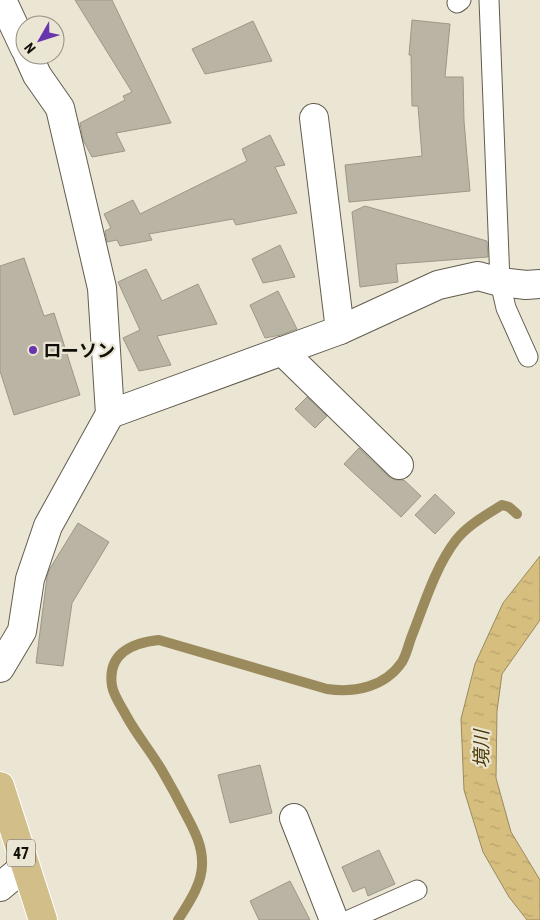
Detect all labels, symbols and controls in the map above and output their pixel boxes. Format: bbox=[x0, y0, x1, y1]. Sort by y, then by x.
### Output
north arrow bbox=[15, 15, 65, 65]
text: N bbox=[21, 40, 39, 57]
place label: ローソン bbox=[43, 340, 115, 361]
marker: ローソン bbox=[27, 344, 39, 356]
water label: 境川 bbox=[470, 728, 493, 768]
road number: 47 bbox=[7, 840, 35, 866]

